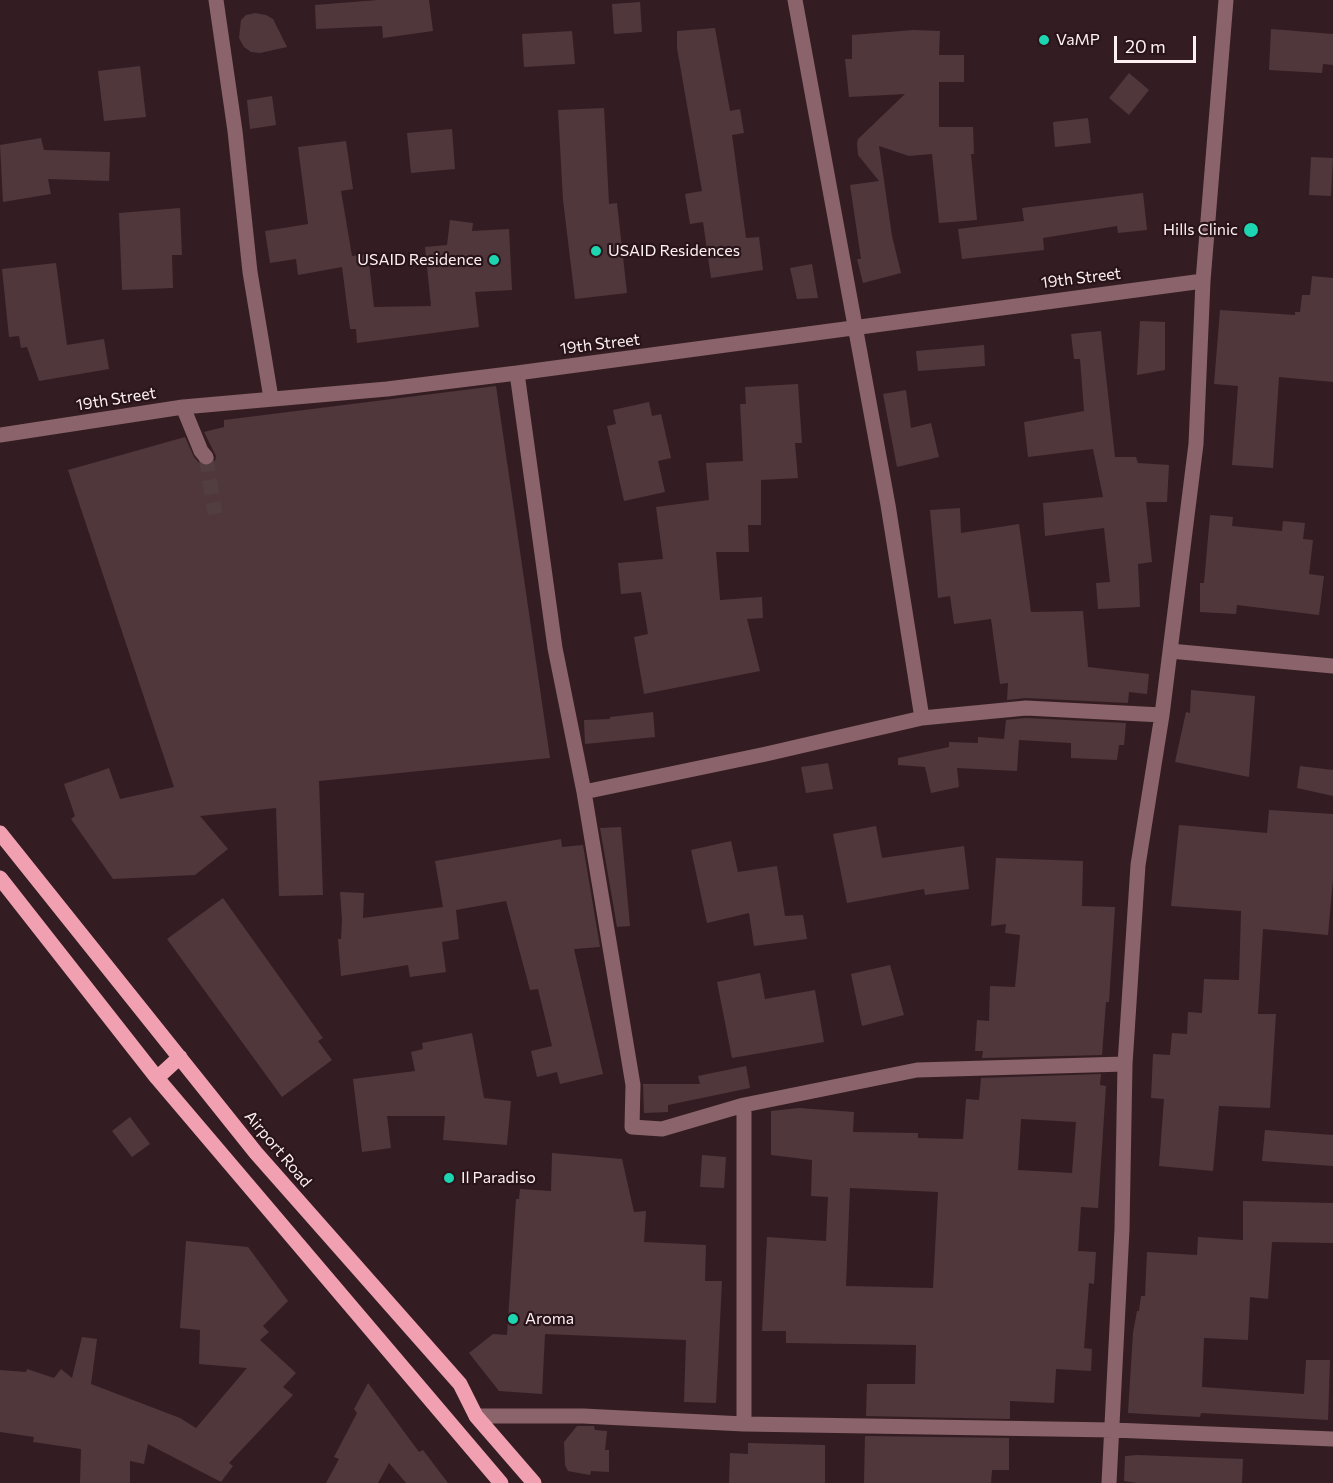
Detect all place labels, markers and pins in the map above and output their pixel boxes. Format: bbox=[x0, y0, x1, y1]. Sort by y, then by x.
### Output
place label: VaMP bbox=[1056, 30, 1100, 50]
marker: VaMP bbox=[1037, 33, 1051, 47]
place label: Hills Clinic bbox=[1163, 220, 1238, 240]
marker: Hills Clinic bbox=[1242, 221, 1260, 239]
place label: USAID Residences bbox=[608, 241, 740, 261]
marker: USAID Residences bbox=[589, 244, 603, 258]
place label: USAID Residence bbox=[357, 250, 482, 270]
marker: USAID Residence bbox=[487, 253, 501, 267]
place label: Il Paradiso bbox=[461, 1168, 536, 1188]
marker: Il Paradiso bbox=[442, 1171, 456, 1185]
place label: Aroma bbox=[525, 1309, 574, 1329]
marker: Aroma bbox=[506, 1312, 520, 1326]

